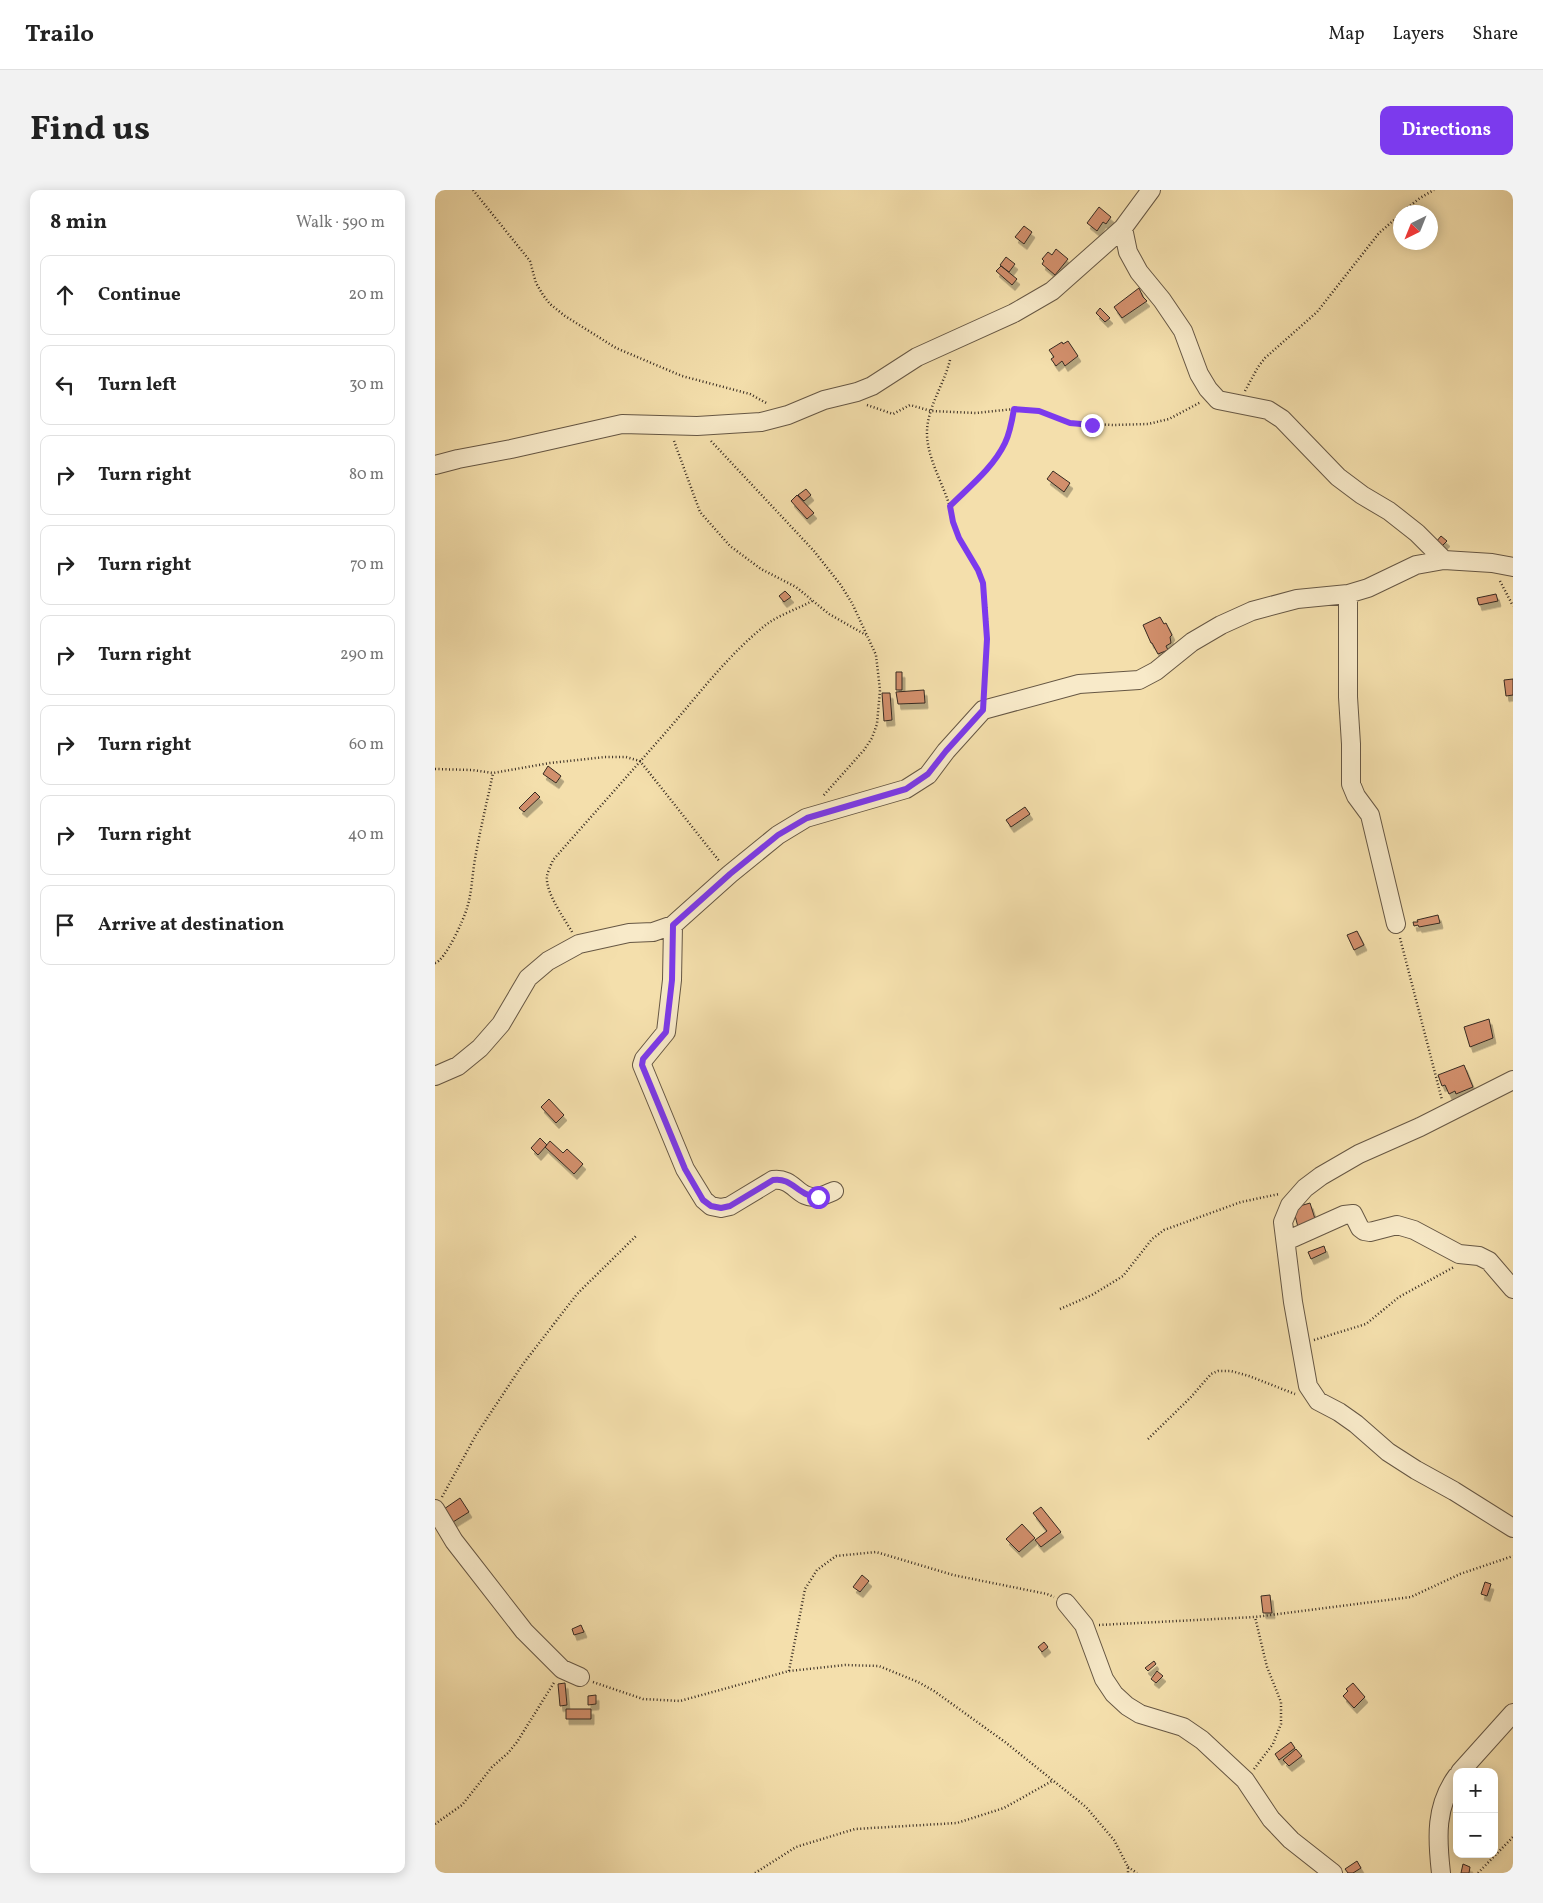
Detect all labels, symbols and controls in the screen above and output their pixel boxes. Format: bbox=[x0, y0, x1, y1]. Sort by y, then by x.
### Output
text: Trailo bbox=[25, 18, 94, 52]
text: Map bbox=[1328, 22, 1364, 47]
text: Layers bbox=[1392, 22, 1444, 47]
text: Share bbox=[1472, 22, 1518, 47]
text: Find us bbox=[30, 106, 150, 154]
button: Directions bbox=[1380, 106, 1513, 155]
north arrow bbox=[1393, 205, 1438, 250]
text: 8 min bbox=[50, 208, 107, 237]
text: Walk · 590 m bbox=[296, 212, 385, 234]
icon: ahead bbox=[51, 281, 79, 309]
text: Continue bbox=[98, 282, 181, 308]
text: 20 m bbox=[349, 284, 384, 306]
icon: left bbox=[51, 371, 79, 399]
text: Turn left bbox=[98, 372, 177, 398]
text: 30 m bbox=[349, 374, 384, 396]
route end bbox=[1081, 414, 1104, 437]
icon: right bbox=[51, 461, 79, 489]
text: Turn right bbox=[98, 462, 191, 488]
text: 80 m bbox=[349, 464, 384, 486]
icon: right bbox=[51, 551, 79, 579]
text: Turn right bbox=[98, 552, 191, 578]
text: 70 m bbox=[350, 554, 384, 576]
icon: right bbox=[51, 641, 79, 669]
text: Turn right bbox=[98, 642, 191, 668]
text: 290 m bbox=[340, 644, 384, 666]
icon: right bbox=[51, 731, 79, 759]
text: Turn right bbox=[98, 732, 191, 758]
text: 60 m bbox=[349, 734, 384, 756]
icon: right bbox=[51, 821, 79, 849]
text: Turn right bbox=[98, 822, 191, 848]
text: 40 m bbox=[348, 824, 384, 846]
icon: arrive bbox=[51, 911, 79, 939]
text: Arrive at destination bbox=[98, 912, 284, 938]
route start bbox=[807, 1186, 830, 1209]
map controls bbox=[1453, 1768, 1498, 1858]
button: + bbox=[1453, 1768, 1498, 1813]
button: − bbox=[1453, 1813, 1498, 1858]

